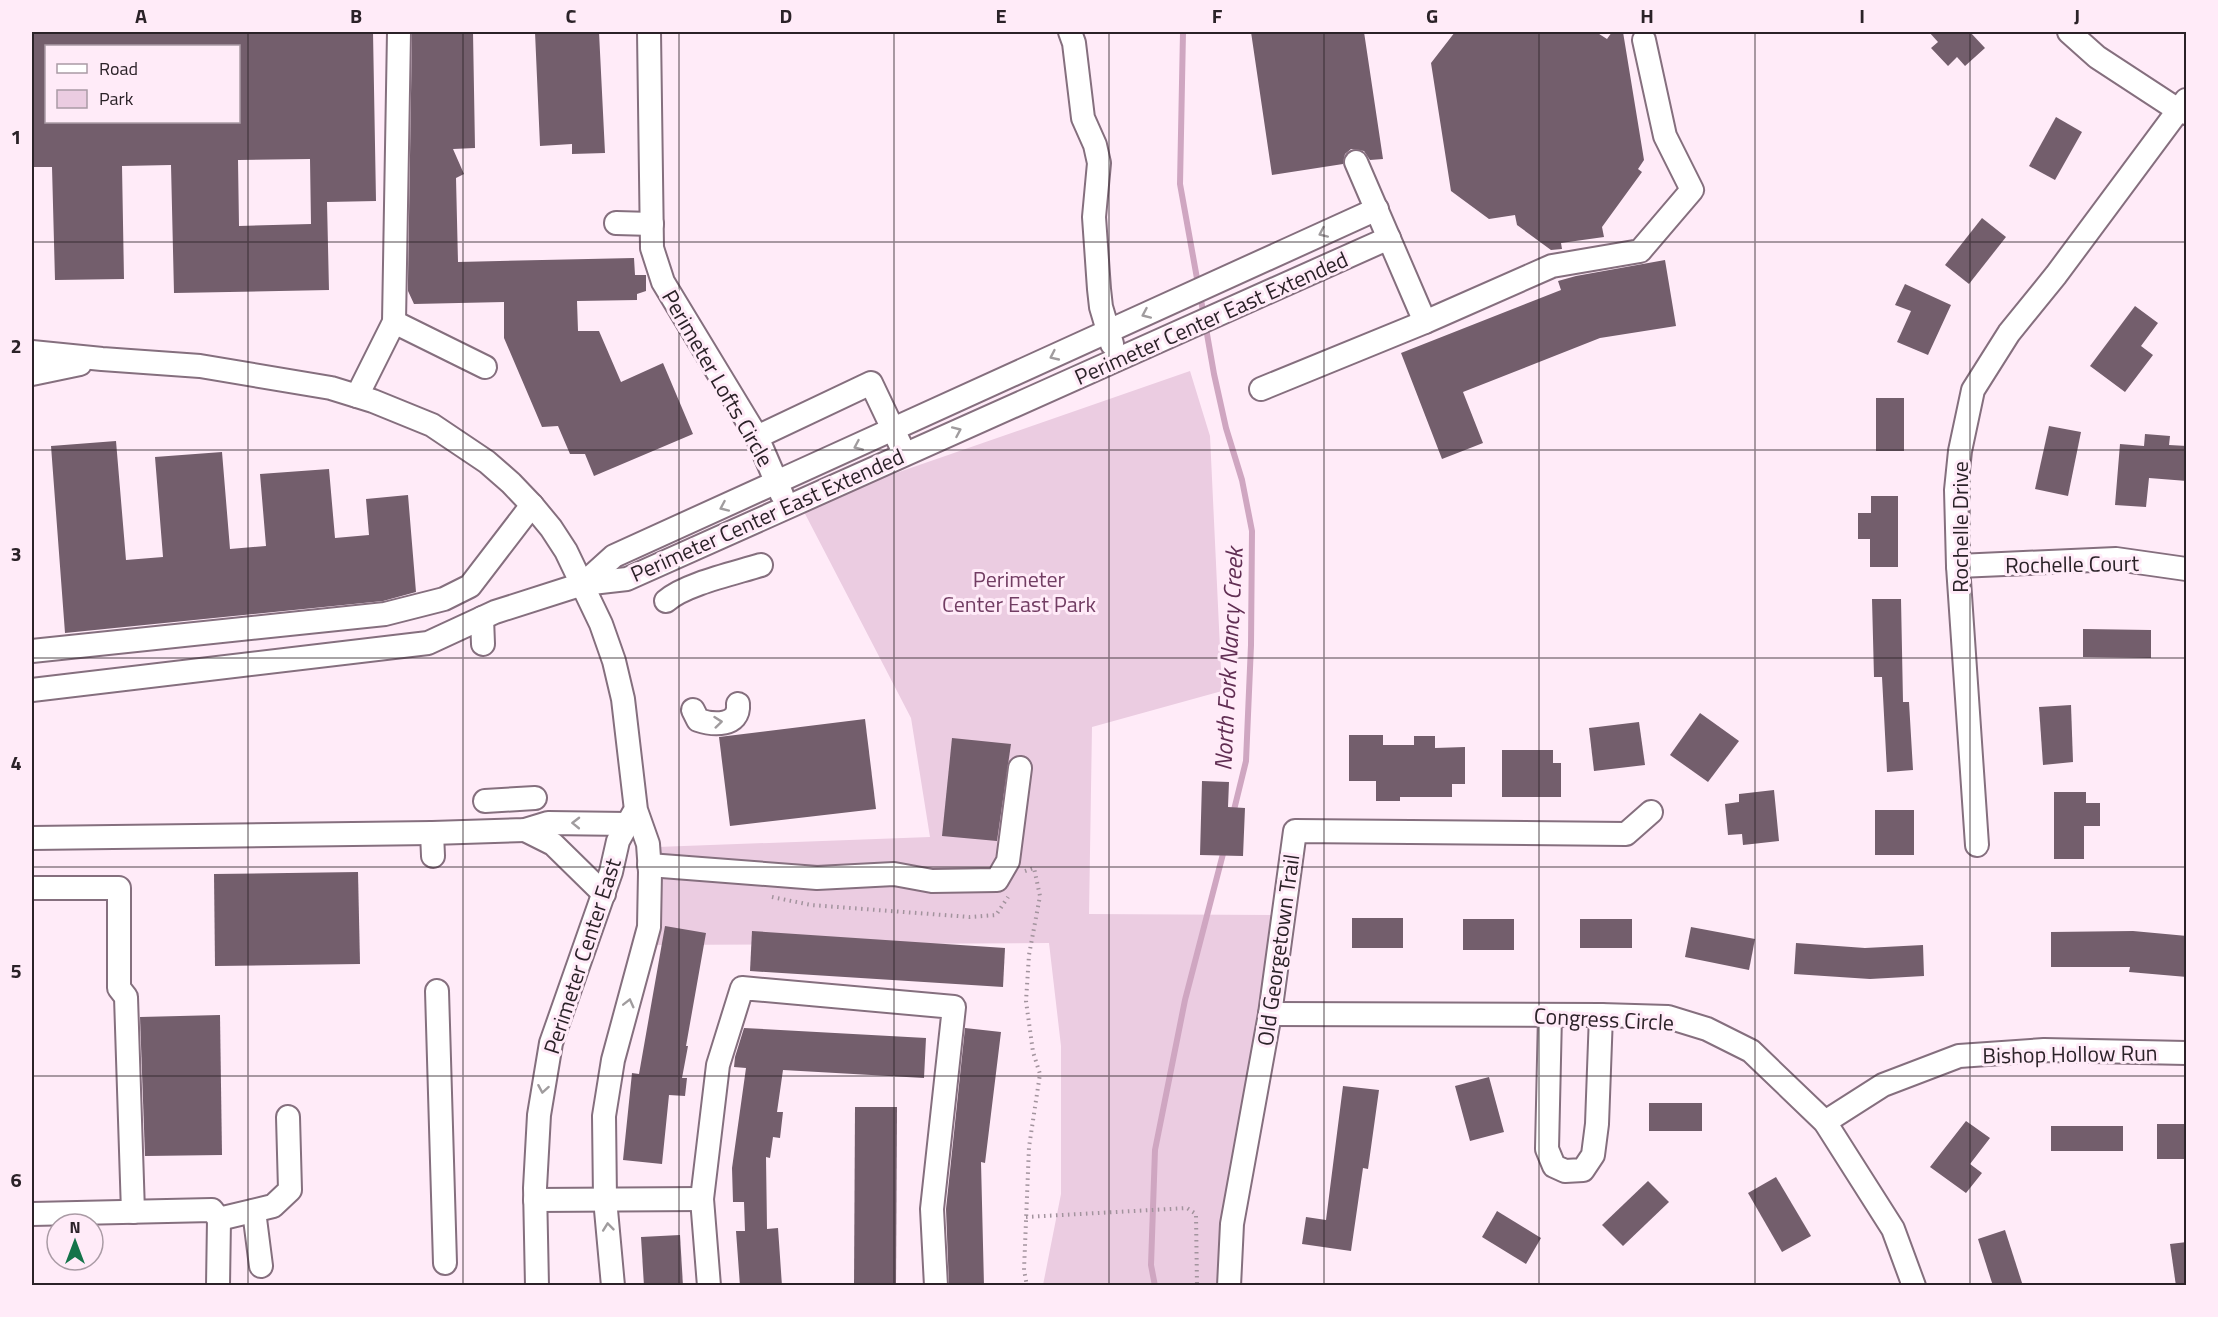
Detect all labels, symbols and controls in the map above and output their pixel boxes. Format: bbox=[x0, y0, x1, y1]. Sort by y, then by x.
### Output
text: A bbox=[135, 0, 147, 31]
text: B bbox=[350, 0, 362, 31]
text: C bbox=[566, 0, 577, 31]
text: D bbox=[780, 0, 792, 31]
text: E bbox=[995, 0, 1007, 31]
text: F bbox=[1212, 0, 1223, 31]
text: G bbox=[1426, 0, 1438, 31]
text: H bbox=[1640, 0, 1654, 31]
text: I bbox=[1859, 0, 1865, 31]
text: J bbox=[2074, 0, 2080, 31]
legend bbox=[45, 45, 240, 123]
text: Road bbox=[99, 55, 138, 82]
text: Park bbox=[99, 85, 134, 112]
text: 1 bbox=[10, 121, 22, 152]
one-way arrow bbox=[1319, 226, 1330, 238]
street label: Perimeter Center East Extended bbox=[1069, 242, 1353, 394]
street label: Perimeter Lofts Circle bbox=[653, 283, 783, 473]
one-way arrow bbox=[1141, 306, 1152, 318]
text: 2 bbox=[10, 330, 22, 361]
one-way arrow bbox=[1049, 348, 1060, 360]
one-way arrow bbox=[951, 426, 962, 438]
street label: Perimeter Center East Extended bbox=[625, 439, 909, 591]
one-way arrow bbox=[853, 439, 864, 451]
street label: Rochelle Drive bbox=[1943, 461, 1977, 593]
one-way arrow bbox=[719, 499, 730, 511]
text: 3 bbox=[10, 538, 22, 569]
water label: North Fork Nancy Creek bbox=[1204, 543, 1252, 771]
street label: Rochelle Court bbox=[2005, 546, 2140, 582]
park label: Perimeter Center East Park bbox=[942, 562, 1096, 621]
one-way arrow bbox=[713, 716, 723, 729]
text: 4 bbox=[10, 747, 22, 778]
one-way arrow bbox=[571, 817, 580, 829]
street label: Old Georgetown Trail bbox=[1248, 852, 1308, 1048]
street label: Perimeter Center East bbox=[534, 853, 630, 1058]
text: 5 bbox=[10, 955, 22, 986]
street label: Congress Circle bbox=[1533, 998, 1675, 1040]
one-way arrow bbox=[622, 999, 635, 1009]
street label: Bishop Hollow Run bbox=[1982, 1035, 2158, 1073]
one-way arrow bbox=[537, 1084, 550, 1094]
text: 6 bbox=[10, 1164, 22, 1195]
north arrow bbox=[45, 1212, 105, 1272]
text: N bbox=[69, 1215, 81, 1239]
one-way arrow bbox=[602, 1223, 615, 1232]

